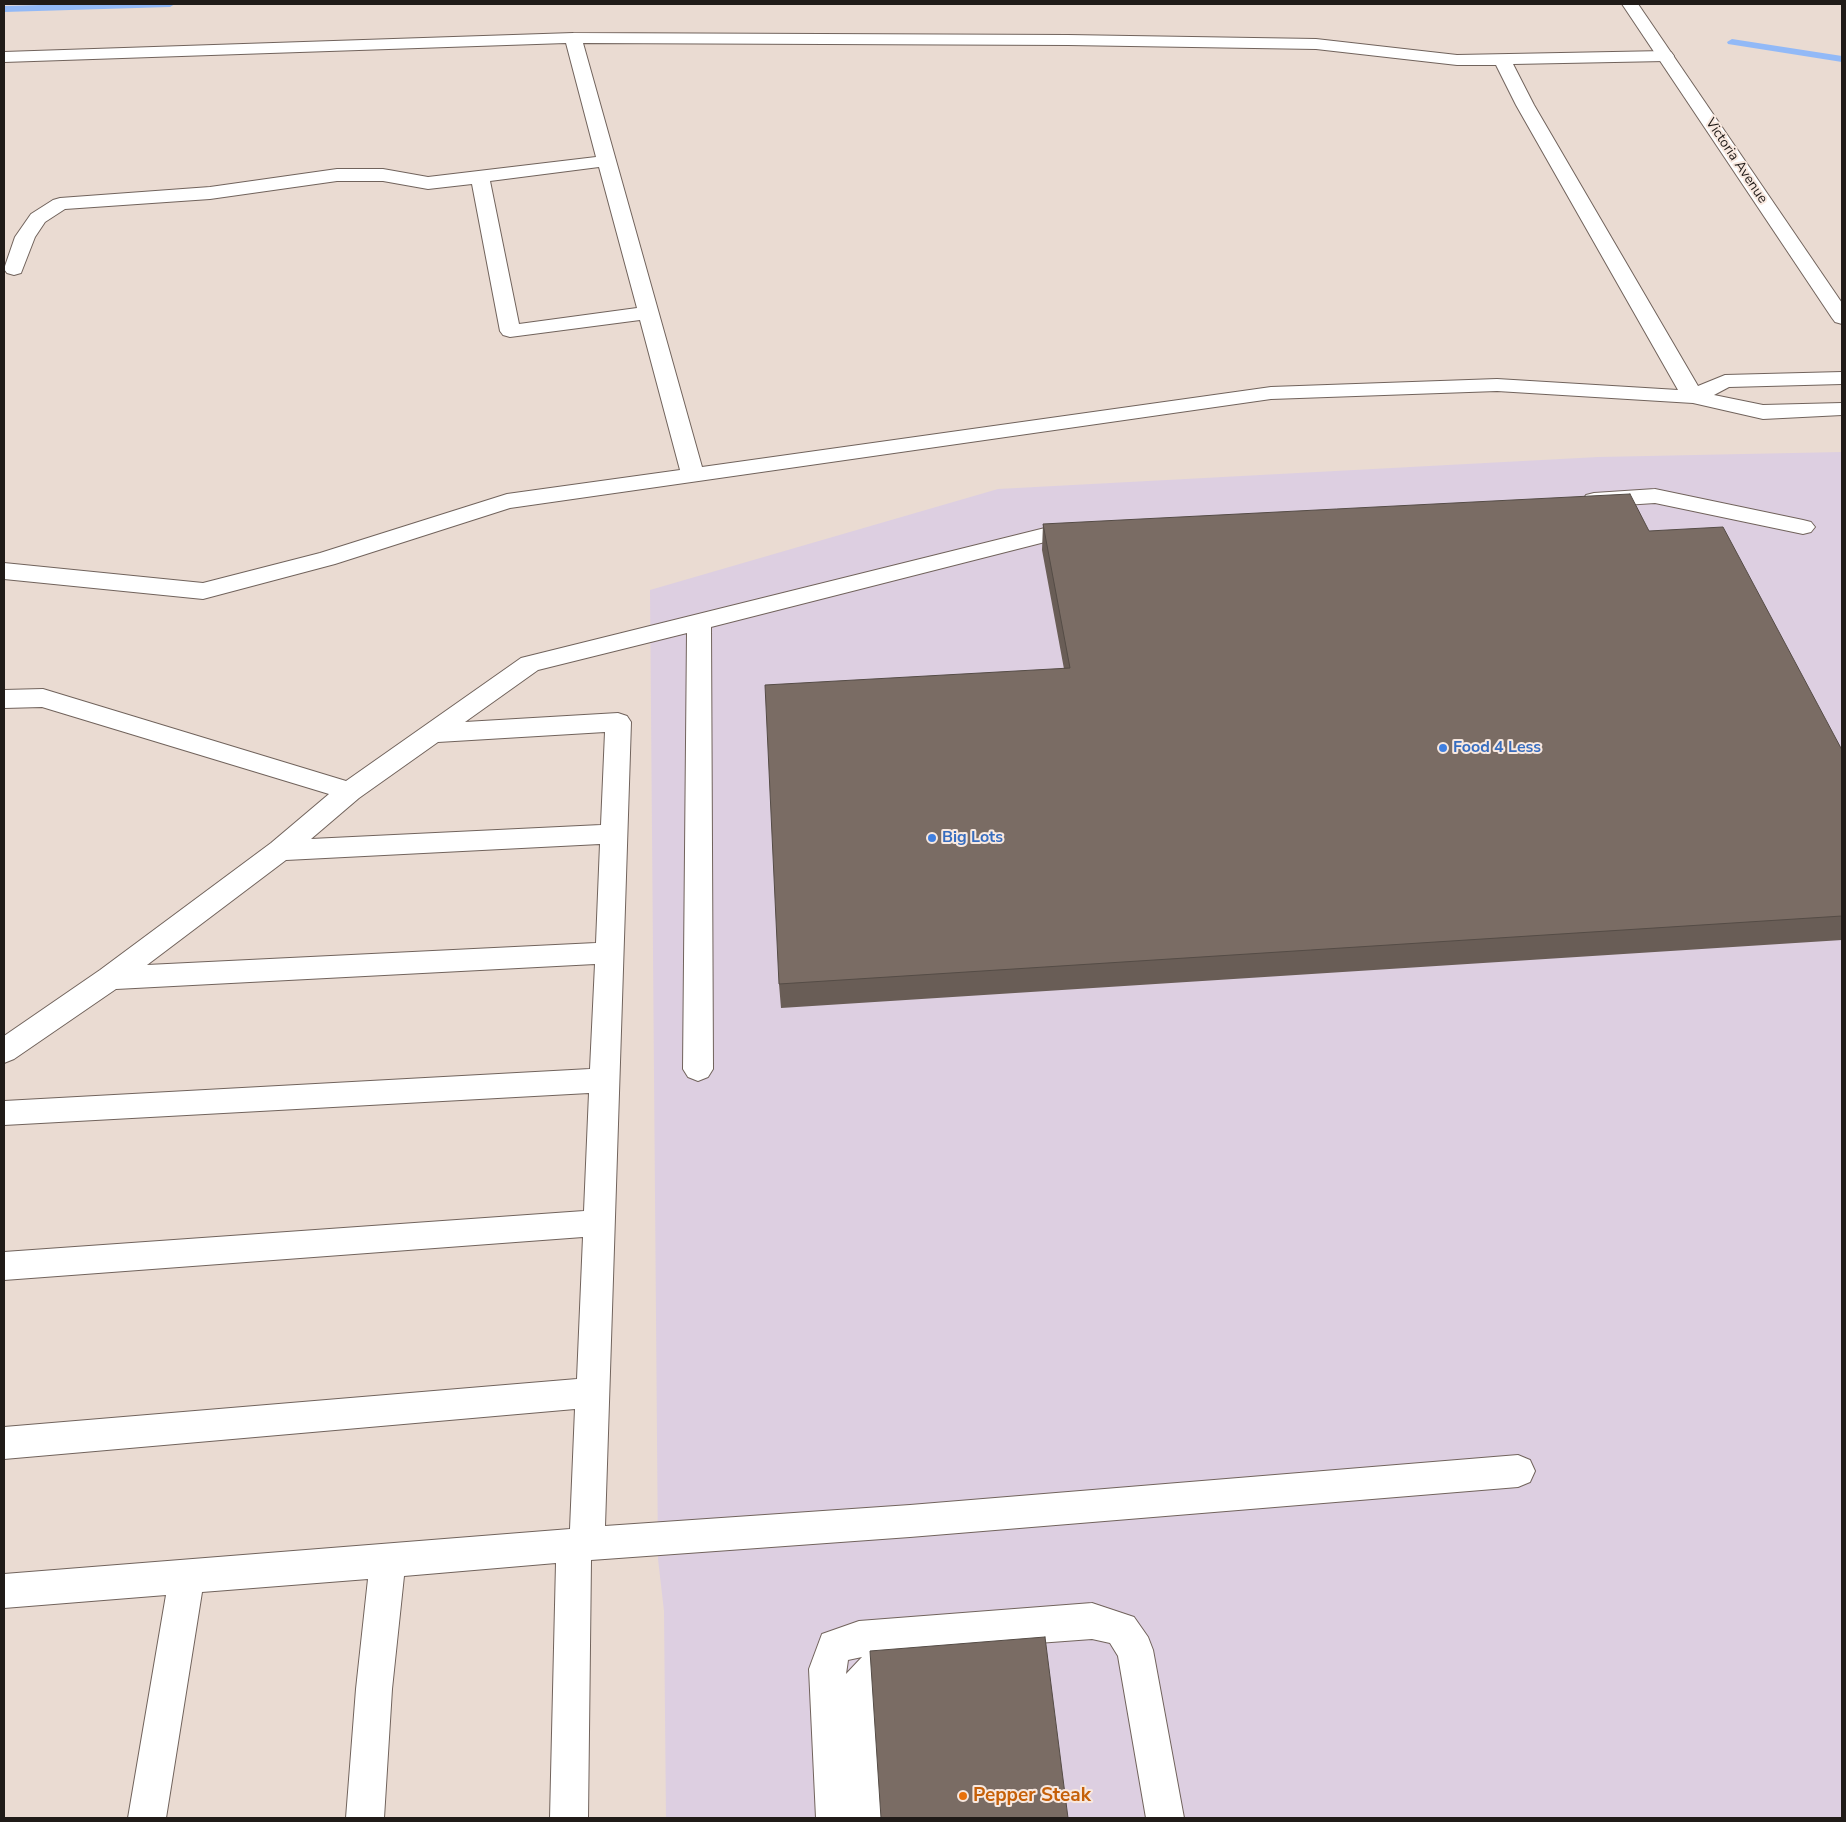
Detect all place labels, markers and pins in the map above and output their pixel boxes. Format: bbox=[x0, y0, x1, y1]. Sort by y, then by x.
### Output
place label: Food 4 Less bbox=[1453, 738, 1541, 758]
marker: Food 4 Less bbox=[1437, 742, 1449, 754]
place label: Big Lots bbox=[942, 828, 1003, 848]
marker: Big Lots bbox=[926, 832, 938, 844]
place label: Pepper Steak bbox=[973, 1785, 1091, 1807]
marker: Pepper Steak bbox=[957, 1790, 969, 1802]

